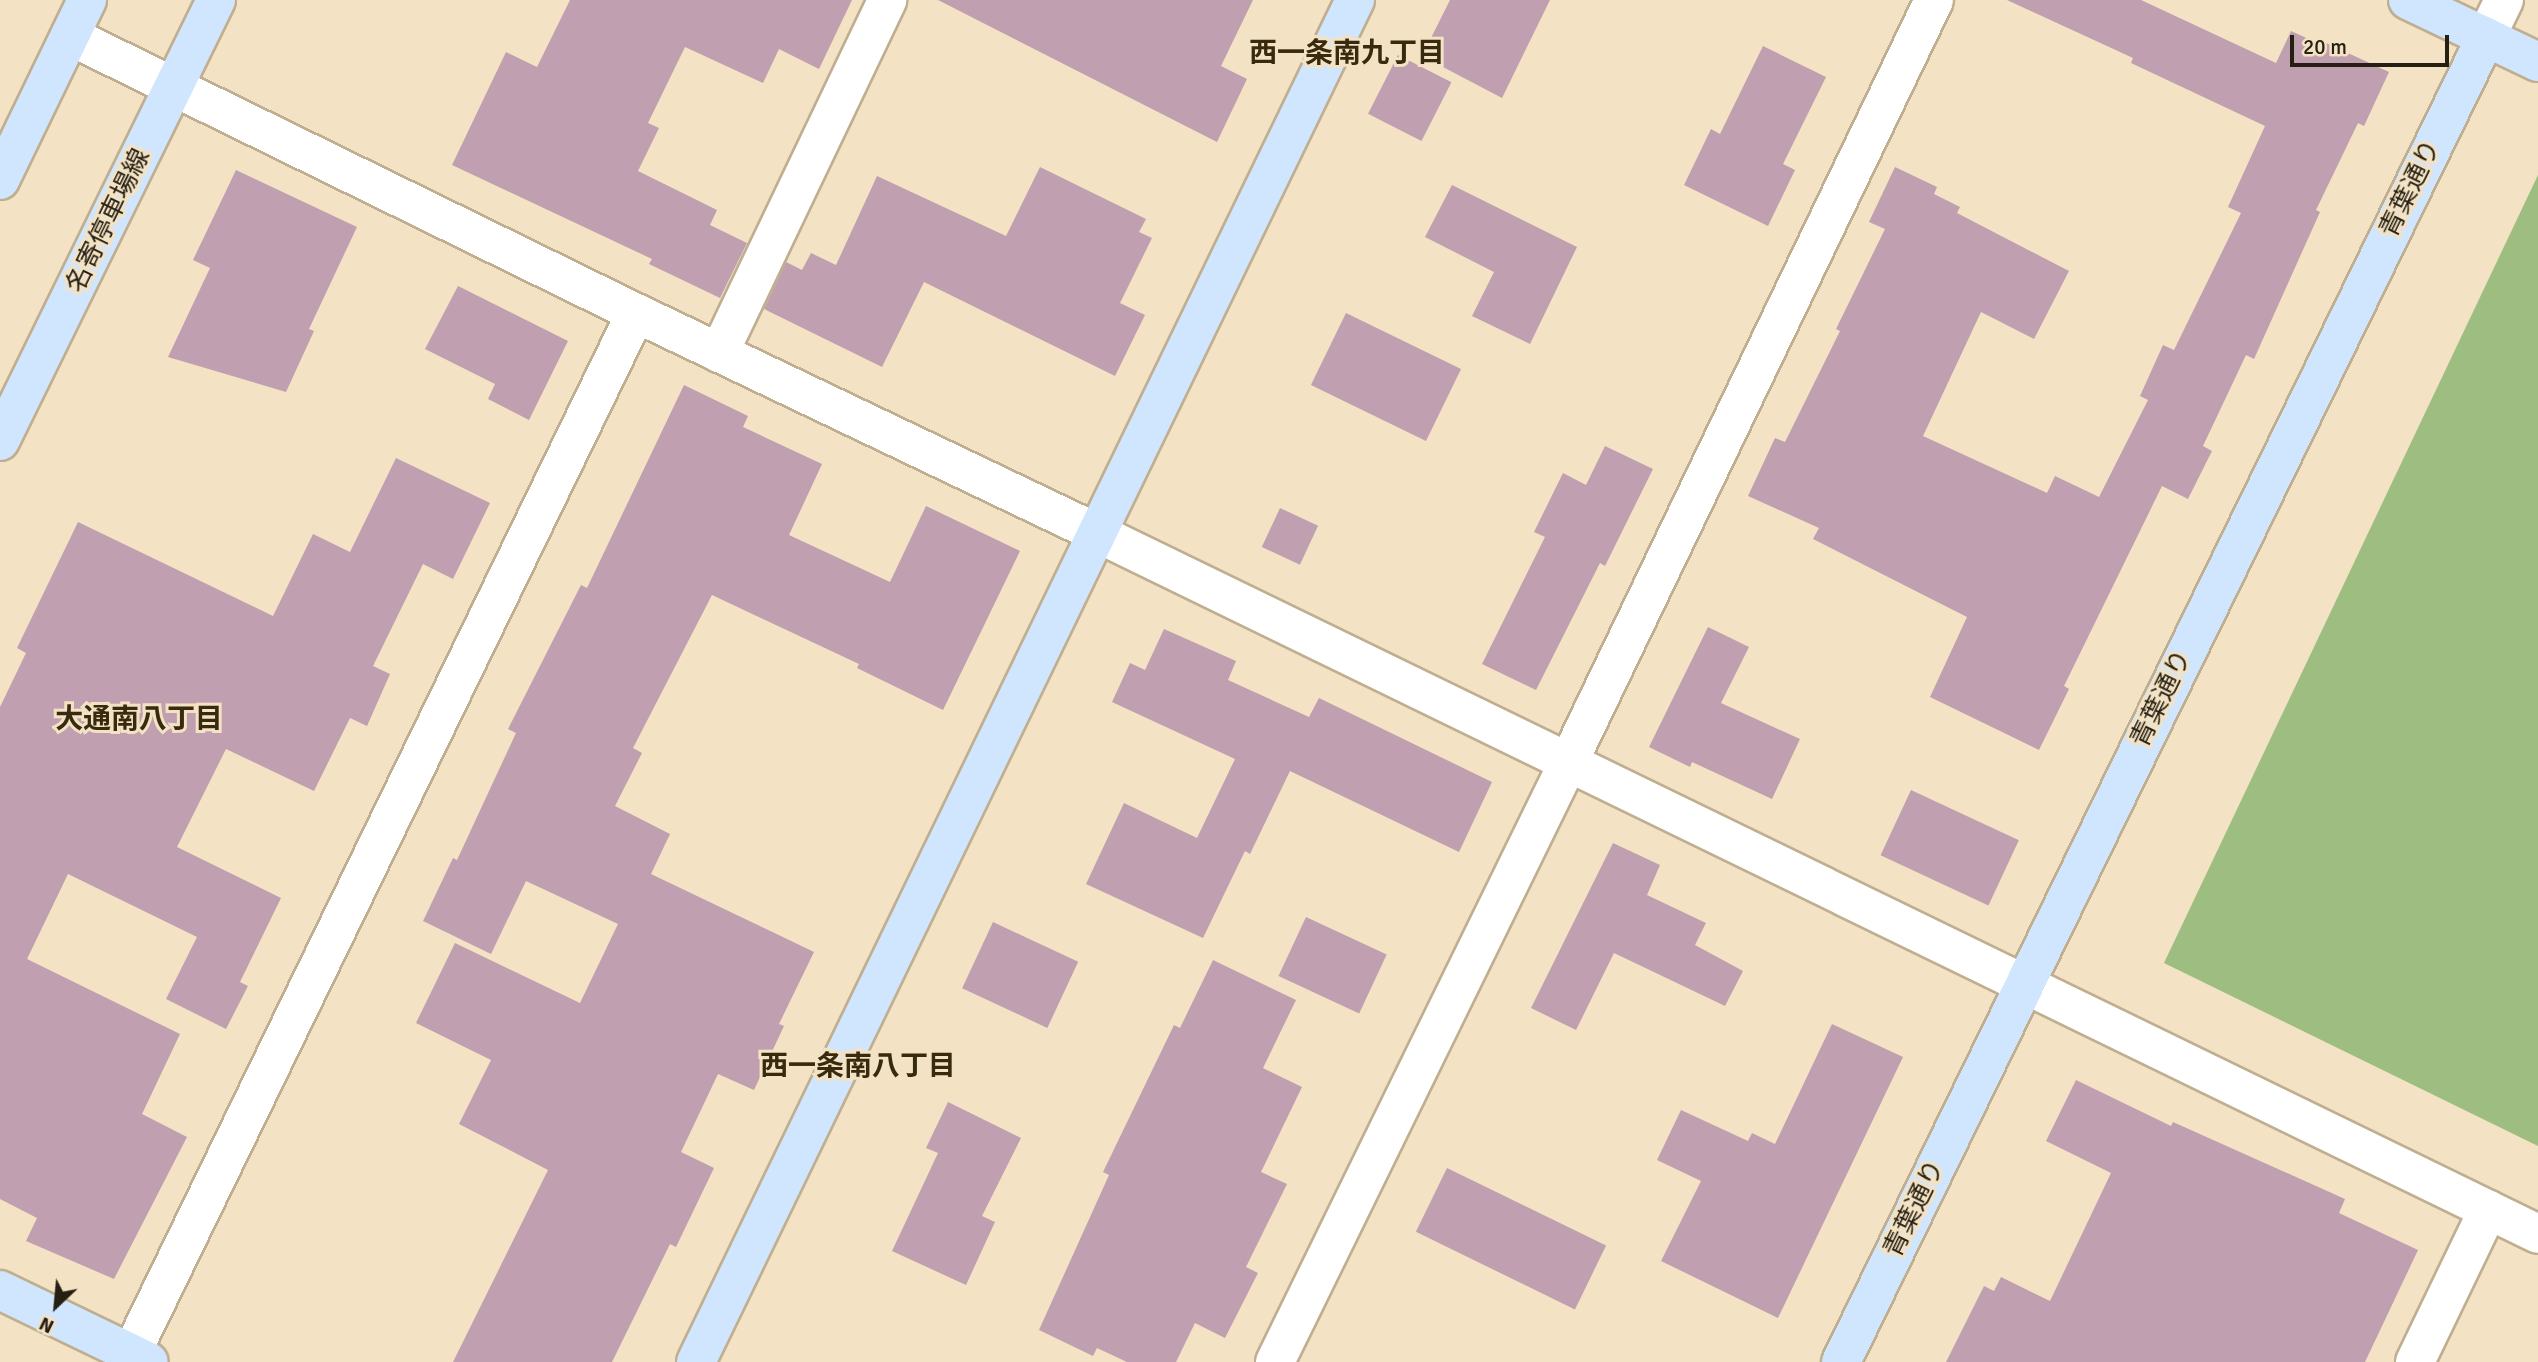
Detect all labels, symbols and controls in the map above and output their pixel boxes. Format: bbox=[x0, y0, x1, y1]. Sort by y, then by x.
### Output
scale bar bbox=[2293, 21, 2452, 65]
text: 20 m bbox=[2303, 34, 2347, 60]
district label: 西一条南九丁目 bbox=[1249, 36, 1445, 70]
street label: 青葉通り bbox=[2374, 135, 2448, 243]
street label: 名寄停車場線 bbox=[61, 144, 157, 298]
street label: 青葉通り bbox=[2125, 645, 2199, 753]
district label: 大通南八丁目 bbox=[55, 702, 223, 736]
district label: 西一条南八丁目 bbox=[760, 1049, 956, 1083]
street label: 青葉通り bbox=[1878, 1155, 1952, 1263]
north arrow bbox=[21, 1271, 91, 1341]
text: N bbox=[36, 1311, 58, 1339]

